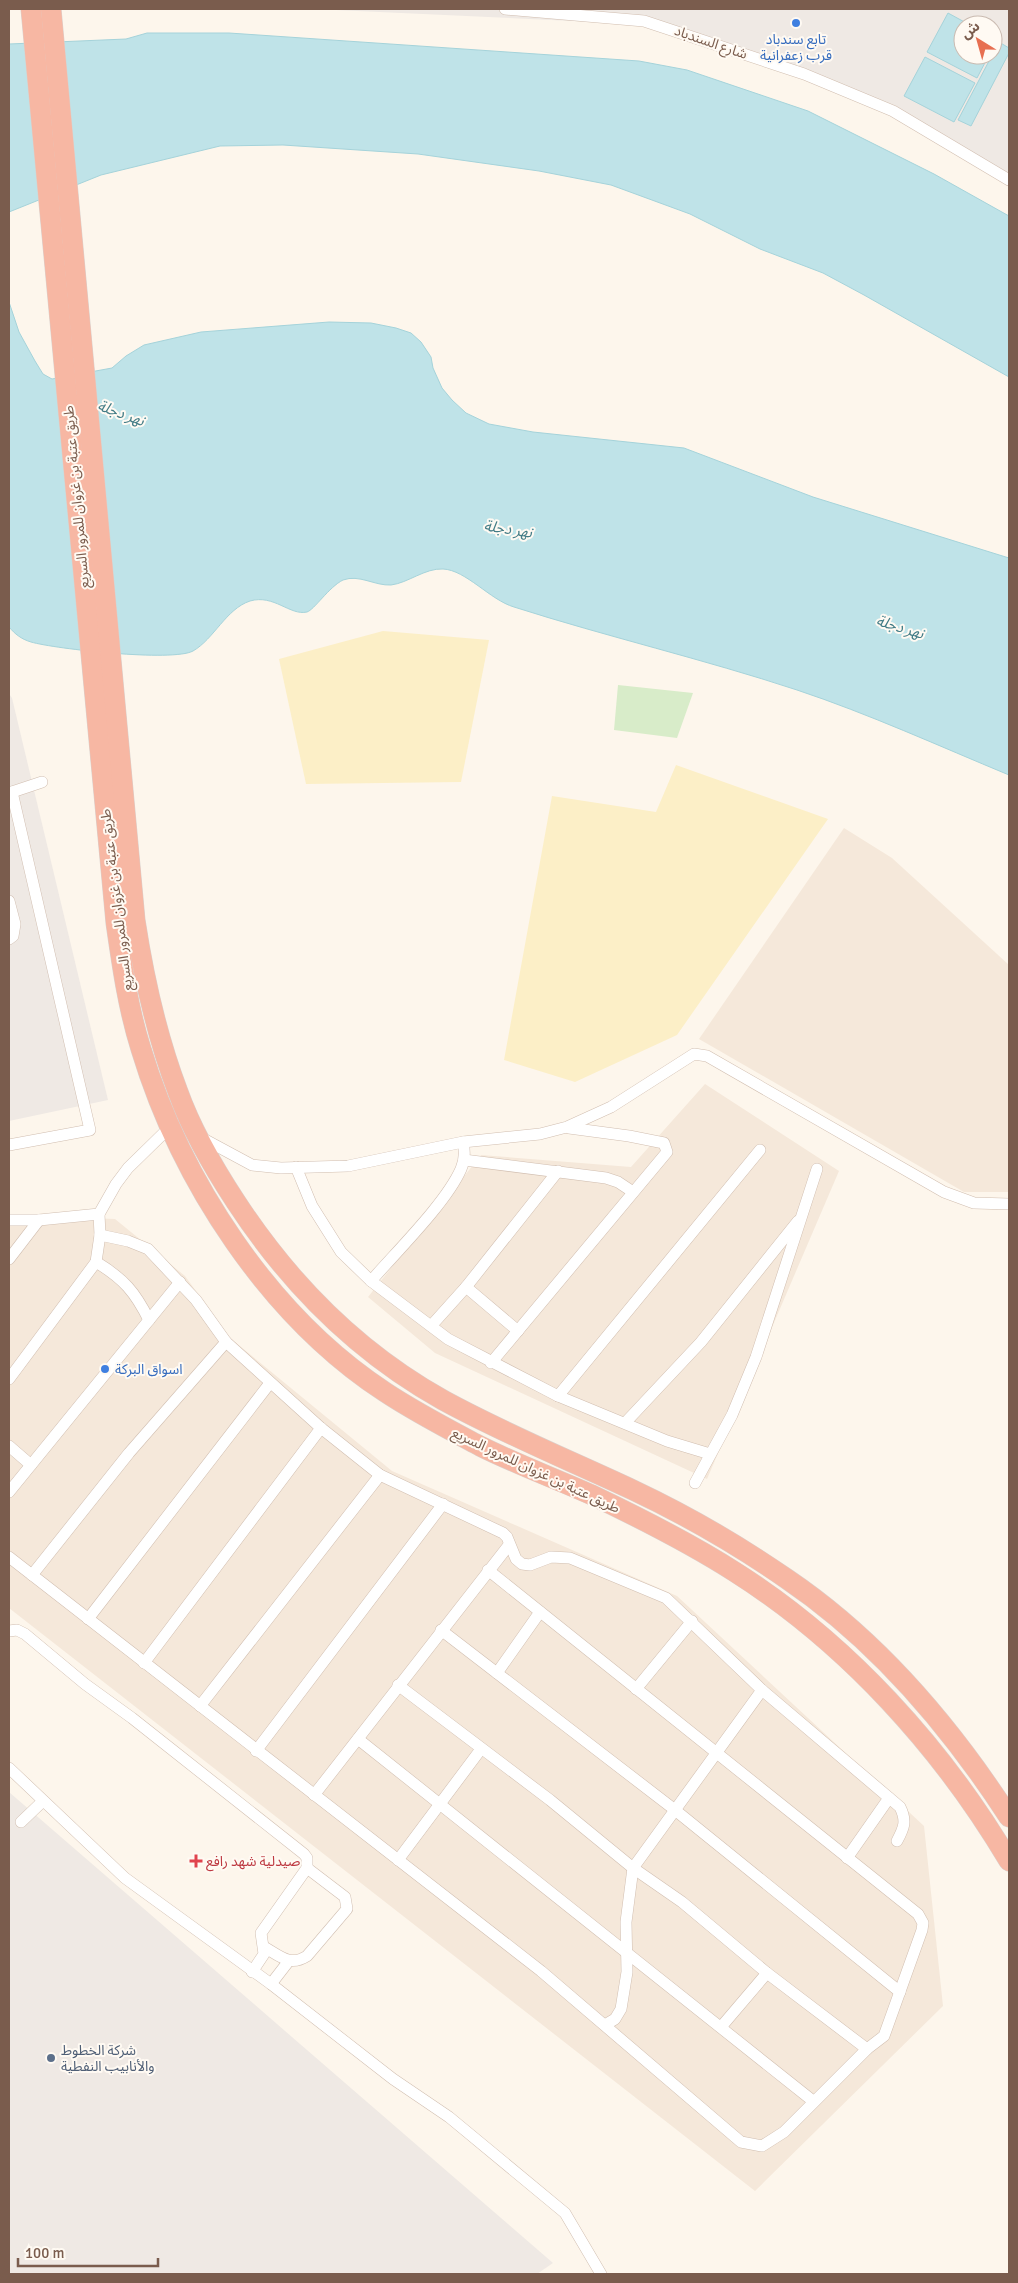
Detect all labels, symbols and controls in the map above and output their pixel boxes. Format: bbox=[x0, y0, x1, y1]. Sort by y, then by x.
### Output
north arrow bbox=[953, 15, 1003, 65]
marker: تابع سندباد قرب زعفرانية bbox=[790, 17, 802, 29]
text: ش bbox=[958, 17, 983, 43]
street label: شارع السندباد bbox=[671, 22, 750, 65]
place label: تابع سندباد قرب زعفرانية bbox=[760, 31, 832, 64]
water label: نهر دجلة bbox=[95, 396, 149, 430]
street label: طريق عتبة بن غزوان للمرور السريع bbox=[60, 405, 95, 589]
water label: نهر دجلة bbox=[483, 516, 535, 542]
water label: نهر دجلة bbox=[874, 611, 928, 643]
street label: طريق عتبة بن غزوان للمرور السريع bbox=[97, 808, 138, 992]
place label: اسواق البركة bbox=[115, 1361, 183, 1378]
marker: اسواق البركة bbox=[99, 1363, 111, 1375]
street label: طريق عتبة بن غزوان للمرور السريع bbox=[448, 1424, 623, 1519]
place label: صيدلية شهد رافع bbox=[206, 1853, 301, 1872]
marker: صيدلية شهد رافع bbox=[190, 1855, 202, 1867]
place label: شركة الخطوط والأنابيب النفطية bbox=[61, 2042, 155, 2075]
marker: شركة الخطوط والأنابيب النفطية bbox=[45, 2052, 57, 2064]
scale bar bbox=[18, 2236, 158, 2268]
text: 100 m bbox=[25, 2244, 65, 2262]

